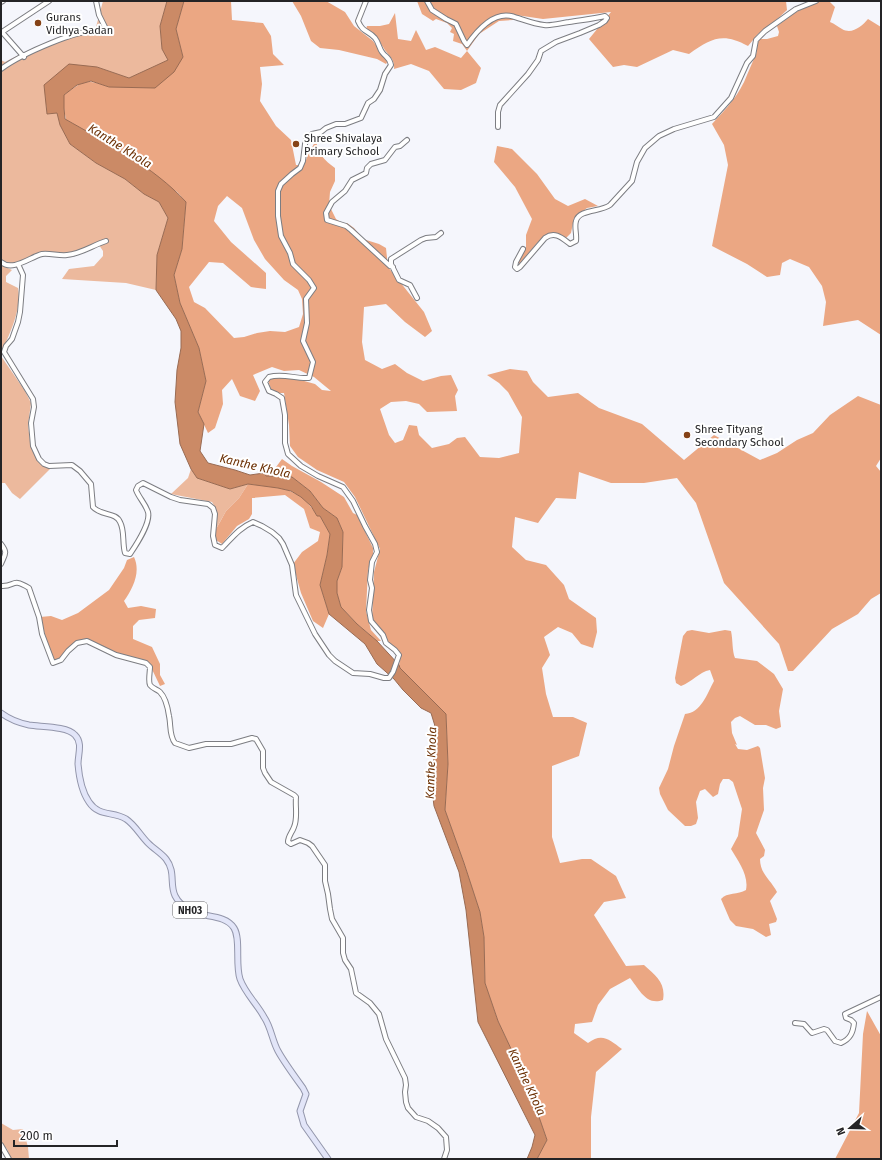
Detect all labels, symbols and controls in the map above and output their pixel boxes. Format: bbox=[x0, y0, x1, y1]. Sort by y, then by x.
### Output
place label: Gurans Vidhya Sadan bbox=[46, 11, 113, 37]
marker: Gurans Vidhya Sadan bbox=[33, 18, 43, 28]
water label: Kanthe Khola bbox=[86, 121, 155, 171]
place label: Shree Shivalaya Primary School bbox=[304, 132, 382, 158]
marker: Shree Shivalaya Primary School bbox=[291, 139, 301, 149]
place label: Shree Tityang Secondary School bbox=[695, 423, 784, 449]
marker: Shree Tityang Secondary School bbox=[682, 430, 692, 440]
water label: Kanthe Khola bbox=[218, 451, 292, 481]
water label: Kanthe Khola bbox=[423, 726, 439, 799]
road number: NH03 bbox=[173, 902, 207, 918]
water label: Kanthe Khola bbox=[505, 1046, 549, 1118]
north arrow bbox=[830, 1108, 870, 1148]
scale bar bbox=[14, 1122, 117, 1148]
text: N bbox=[834, 1126, 848, 1137]
text: 200 m bbox=[20, 1129, 53, 1143]

